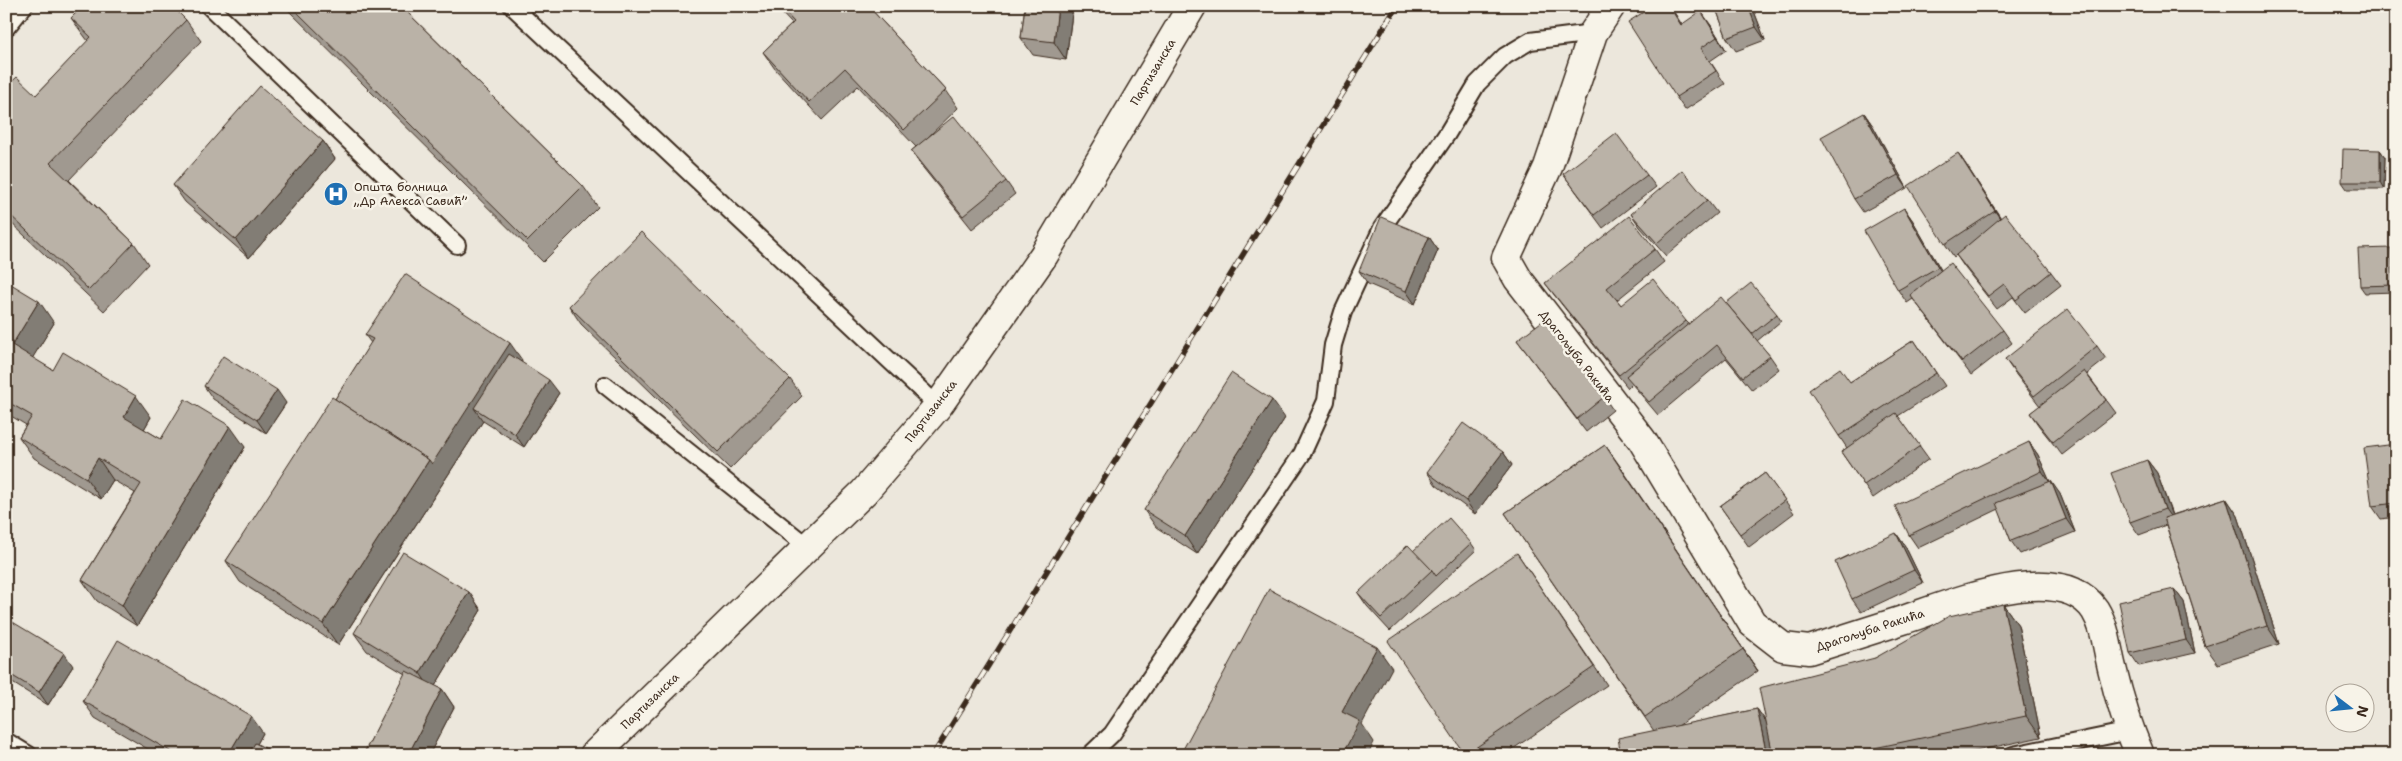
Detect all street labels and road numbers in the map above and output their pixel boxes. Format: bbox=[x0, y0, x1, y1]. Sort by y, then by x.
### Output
street label: Партизанска bbox=[1127, 35, 1180, 108]
street label: Драгољуба Ракића bbox=[1536, 306, 1618, 406]
street label: Партизанска bbox=[901, 376, 961, 446]
street label: Драгољуба Ракића bbox=[1814, 605, 1927, 655]
street label: Партизанска bbox=[617, 669, 683, 733]

